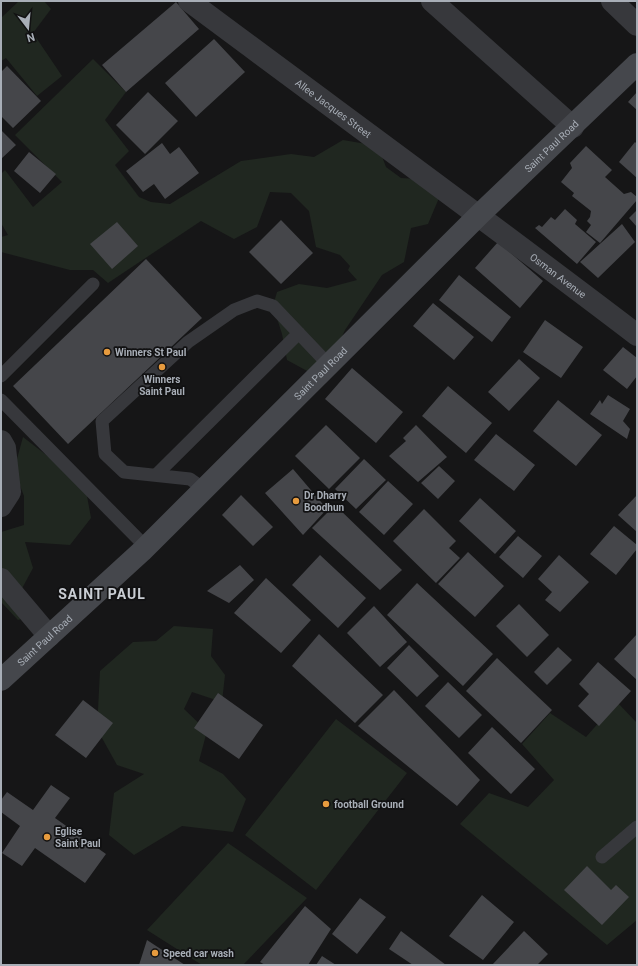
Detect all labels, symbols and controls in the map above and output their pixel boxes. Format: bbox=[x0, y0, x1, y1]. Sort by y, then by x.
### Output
north arrow bbox=[8, 8, 48, 48]
text: N bbox=[25, 30, 36, 45]
street label: Allee Jacques Street bbox=[294, 77, 374, 140]
street label: Saint Paul Road bbox=[522, 118, 580, 174]
street label: Osman Avenue bbox=[528, 251, 588, 300]
street label: Saint Paul Road bbox=[292, 344, 349, 402]
marker: Winners St Paul bbox=[102, 347, 112, 357]
place label: Winners St Paul bbox=[115, 347, 187, 358]
marker: Winners Saint Paul bbox=[157, 362, 167, 372]
place label: Winners Saint Paul bbox=[139, 374, 185, 397]
place label: Dr Dharry Boodhun bbox=[304, 490, 348, 513]
marker: Dr Dharry Boodhun bbox=[291, 496, 301, 506]
district label: SAINT PAUL bbox=[58, 586, 146, 602]
street label: Saint Paul Road bbox=[15, 612, 74, 668]
marker: football Ground bbox=[321, 799, 331, 809]
place label: football Ground bbox=[334, 799, 404, 810]
place label: Eglise Saint Paul bbox=[55, 826, 101, 849]
marker: Eglise Saint Paul bbox=[42, 832, 52, 842]
marker: Speed car wash bbox=[150, 948, 160, 958]
place label: Speed car wash bbox=[163, 948, 234, 959]

